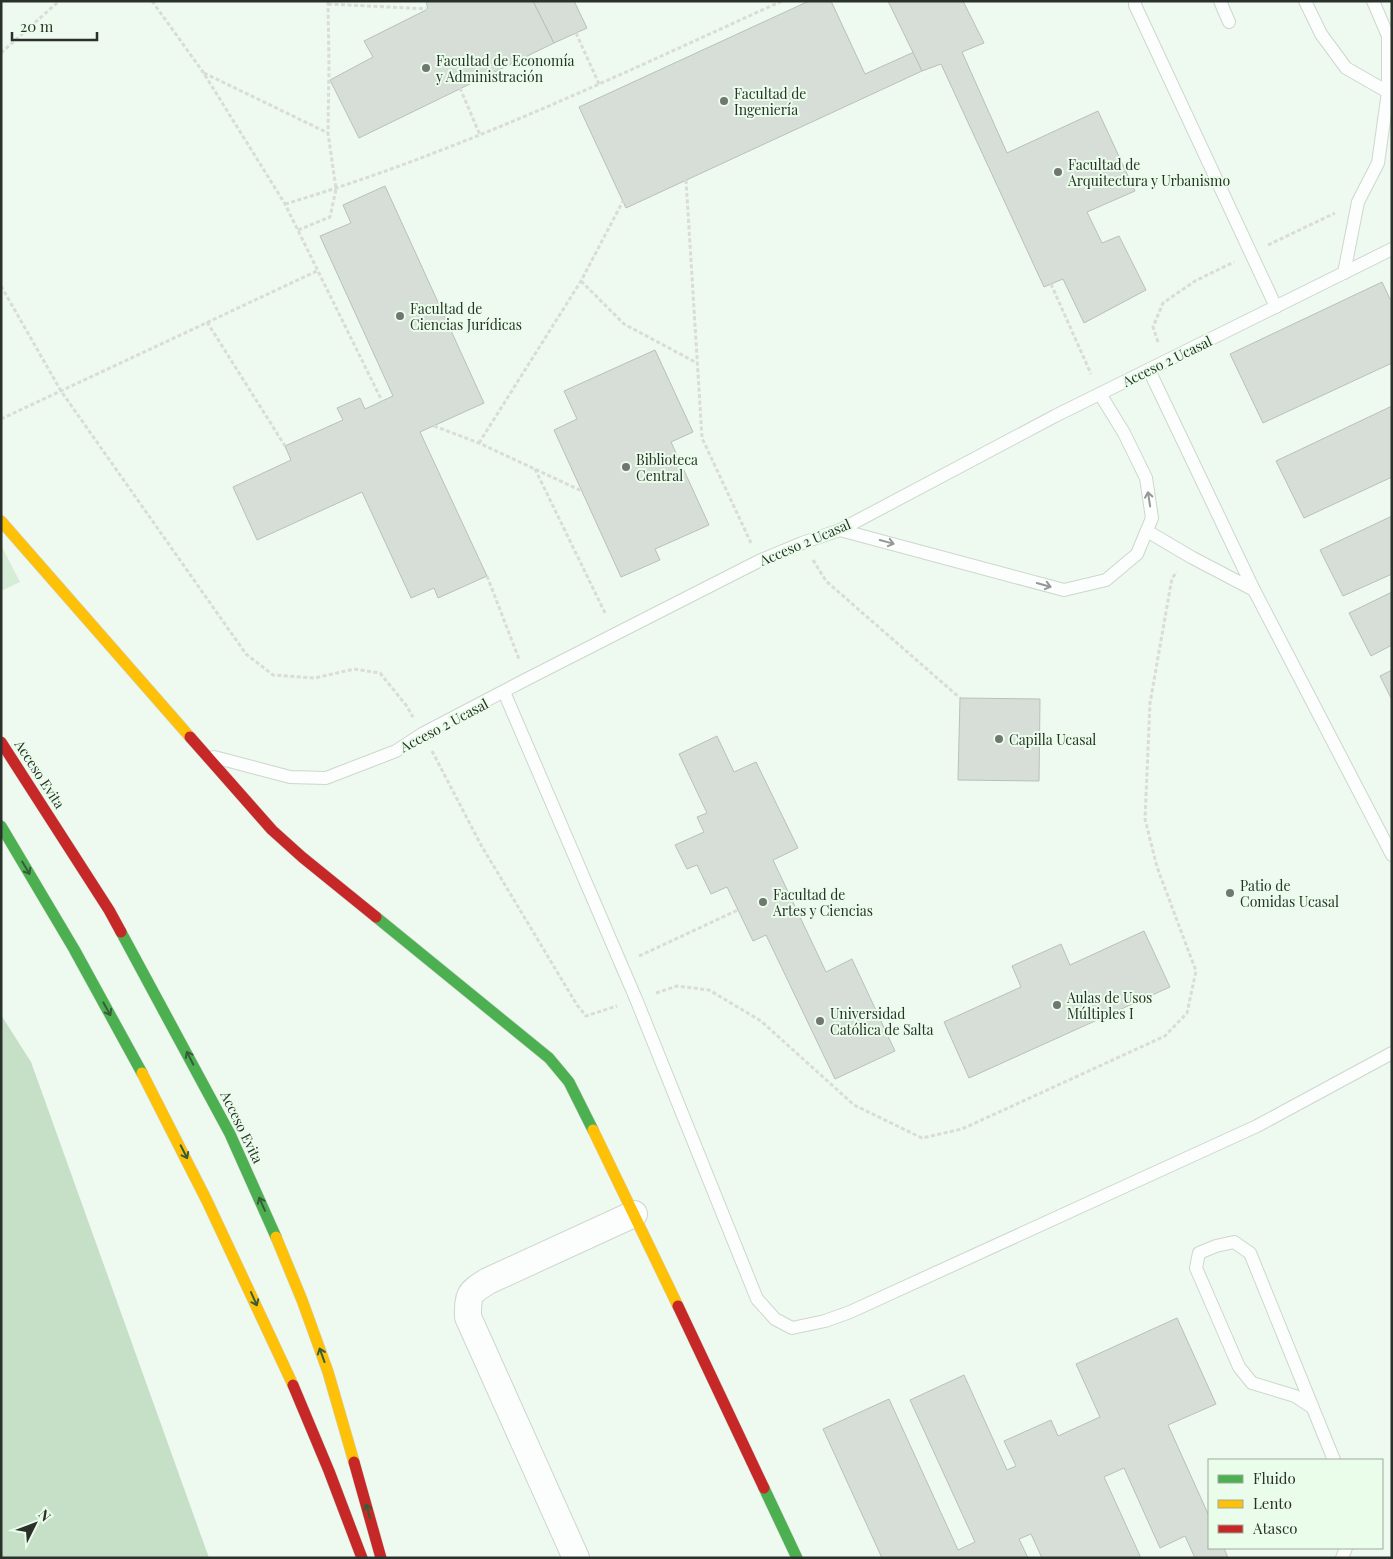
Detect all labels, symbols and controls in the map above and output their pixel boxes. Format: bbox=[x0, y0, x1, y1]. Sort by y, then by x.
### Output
scale bar bbox=[12, 10, 98, 42]
text: 20 m bbox=[20, 16, 54, 36]
place label: Facultad de Economía y Administración bbox=[435, 51, 575, 86]
marker: Facultad de Economía y Administración bbox=[420, 62, 432, 74]
place label: Facultad de Ingeniería bbox=[734, 84, 806, 119]
marker: Facultad de Ingeniería bbox=[718, 95, 730, 107]
place label: Facultad de Arquitectura y Urbanismo bbox=[1067, 155, 1230, 190]
marker: Facultad de Arquitectura y Urbanismo bbox=[1052, 166, 1064, 178]
place label: Facultad de Ciencias Jurídicas bbox=[410, 299, 522, 334]
marker: Facultad de Ciencias Jurídicas bbox=[394, 310, 406, 322]
street label: Acceso 2 Ucasal bbox=[1118, 331, 1215, 391]
place label: Biblioteca Central bbox=[636, 450, 698, 485]
marker: Biblioteca Central bbox=[620, 461, 632, 473]
one-way arrow bbox=[1144, 491, 1154, 507]
street label: Acceso 2 Ucasal bbox=[756, 514, 854, 570]
one-way arrow bbox=[879, 538, 895, 547]
one-way arrow bbox=[1036, 580, 1052, 590]
street label: Acceso 2 Ucasal bbox=[396, 694, 491, 757]
place label: Capilla Ucasal bbox=[1009, 730, 1096, 749]
marker: Capilla Ucasal bbox=[993, 733, 1005, 745]
street label: Acceso Evita bbox=[10, 735, 69, 812]
one-way arrow bbox=[22, 860, 32, 874]
place label: Patio de Comidas Ucasal bbox=[1240, 876, 1339, 911]
place label: Facultad de Artes y Ciencias bbox=[772, 885, 873, 920]
marker: Patio de Comidas Ucasal bbox=[1224, 887, 1236, 899]
marker: Facultad de Artes y Ciencias bbox=[757, 896, 769, 908]
place label: Aulas de Usos Múltiples I bbox=[1066, 988, 1152, 1023]
marker: Aulas de Usos Múltiples I bbox=[1051, 999, 1063, 1011]
one-way arrow bbox=[103, 1001, 112, 1016]
place label: Universidad Católica de Salta bbox=[830, 1004, 933, 1039]
marker: Universidad Católica de Salta bbox=[814, 1015, 826, 1027]
one-way arrow bbox=[185, 1051, 194, 1066]
street label: Acceso Evita bbox=[216, 1087, 268, 1166]
one-way arrow bbox=[180, 1144, 189, 1159]
one-way arrow bbox=[256, 1197, 266, 1212]
one-way arrow bbox=[250, 1291, 260, 1306]
one-way arrow bbox=[317, 1348, 326, 1363]
legend bbox=[1208, 1459, 1383, 1549]
text: Fluido bbox=[1253, 1468, 1296, 1488]
text: Lento bbox=[1253, 1493, 1292, 1513]
north arrow bbox=[10, 1499, 60, 1549]
one-way arrow bbox=[363, 1503, 373, 1519]
text: N bbox=[35, 1505, 55, 1525]
text: Atasco bbox=[1252, 1518, 1297, 1538]

